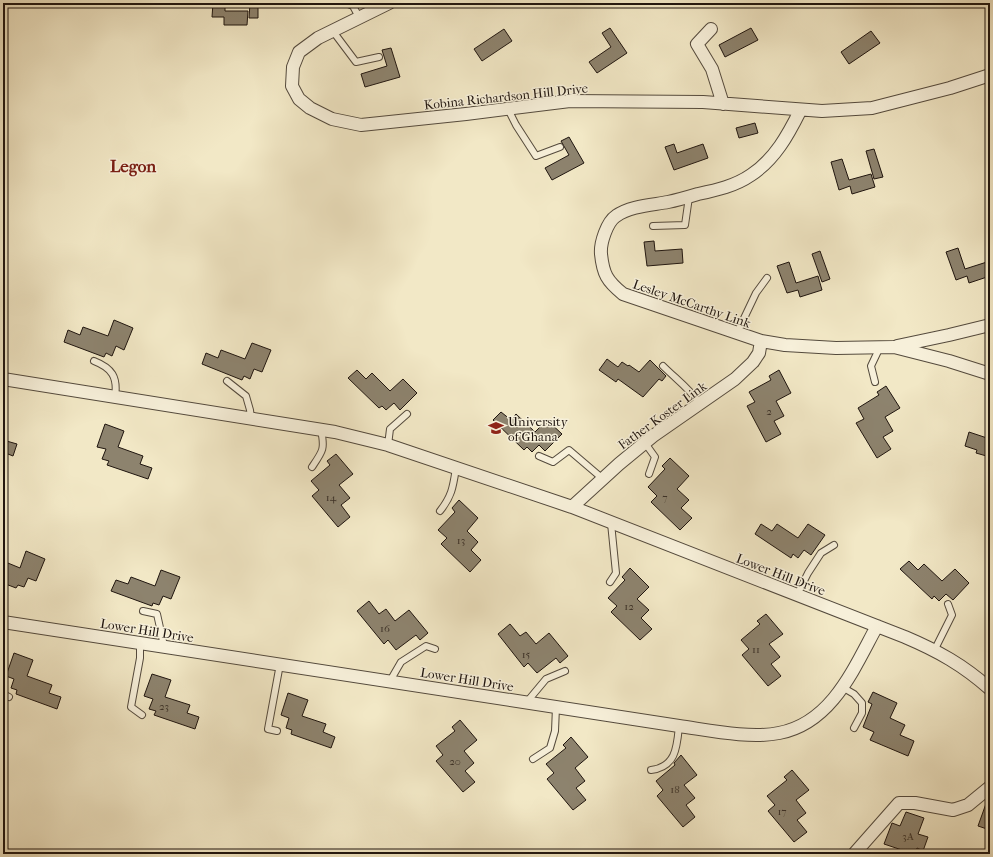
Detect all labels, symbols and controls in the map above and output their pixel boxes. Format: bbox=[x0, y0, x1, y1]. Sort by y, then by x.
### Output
street label: Kobina Richardson Hill Drive bbox=[423, 80, 589, 113]
district label: Legon bbox=[110, 156, 157, 177]
street label: Lesley McCarthy Link bbox=[631, 276, 753, 331]
street label: Father Koster Link bbox=[615, 378, 710, 452]
house number: 2 bbox=[766, 405, 772, 418]
place label: University of Ghana bbox=[508, 414, 569, 444]
school or university icon: University of Ghana bbox=[487, 419, 505, 437]
house number: 14 bbox=[326, 491, 337, 504]
house number: 7 bbox=[662, 491, 668, 504]
house number: 13 bbox=[457, 534, 465, 547]
street label: Lower Hill Drive bbox=[734, 551, 828, 599]
house number: 12 bbox=[624, 600, 634, 613]
street label: Lower Hill Drive bbox=[99, 616, 195, 645]
house number: 16 bbox=[380, 622, 390, 635]
house number: 11 bbox=[752, 643, 760, 656]
house number: 15 bbox=[522, 648, 531, 661]
street label: Lower Hill Drive bbox=[419, 665, 515, 694]
house number: 23 bbox=[159, 700, 169, 713]
house number: 20 bbox=[449, 755, 461, 768]
house number: 18 bbox=[670, 783, 680, 796]
house number: 17 bbox=[777, 805, 787, 818]
house number: 3A bbox=[902, 830, 915, 843]

